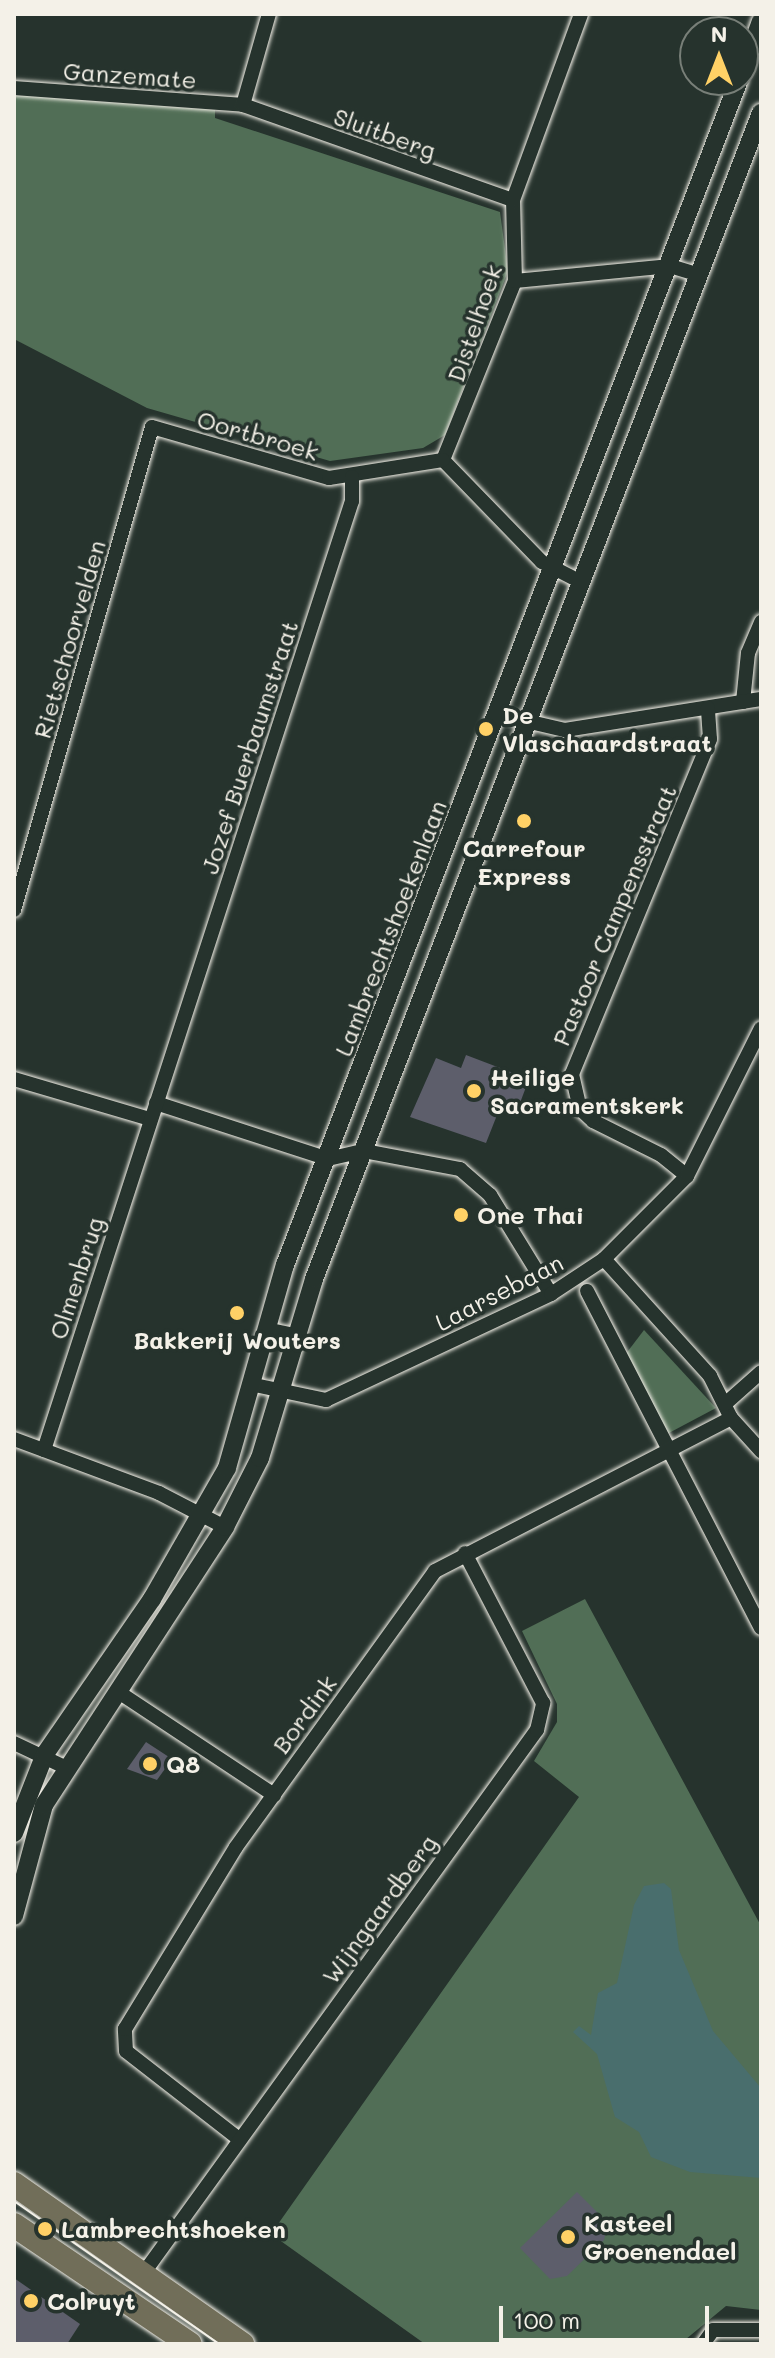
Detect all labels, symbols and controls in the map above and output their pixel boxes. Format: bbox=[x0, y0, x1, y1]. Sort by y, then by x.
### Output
north arrow bbox=[679, 16, 759, 96]
text: N bbox=[711, 19, 727, 48]
street label: Ganzemate bbox=[62, 56, 198, 94]
street label: Sluitberg bbox=[330, 101, 440, 165]
street label: Distelhoek bbox=[440, 260, 508, 386]
street label: Oortbroek bbox=[194, 404, 322, 466]
street label: Rietschoorvelden bbox=[27, 537, 111, 741]
street label: Jozef Buerbaumstraat bbox=[194, 617, 304, 877]
place label: De Vlaschaardstraat bbox=[502, 701, 712, 757]
marker: De Vlaschaardstraat bbox=[477, 720, 495, 738]
street label: Pastoor Campensstraat bbox=[546, 780, 682, 1050]
street label: Lambrechtshoekenlaan bbox=[328, 796, 452, 1060]
marker: Carrefour Express bbox=[515, 812, 533, 830]
place label: Carrefour Express bbox=[463, 834, 585, 890]
place label: Heilige Sacramentskerk bbox=[490, 1063, 684, 1119]
marker: Heilige Sacramentskerk bbox=[465, 1082, 483, 1100]
place label: One Thai bbox=[477, 1201, 584, 1229]
marker: One Thai bbox=[452, 1206, 470, 1224]
street label: Olmenbrug bbox=[43, 1213, 109, 1343]
street label: Laarsebaan bbox=[430, 1247, 568, 1337]
marker: Bakkerij Wouters bbox=[228, 1304, 246, 1322]
place label: Bakkerij Wouters bbox=[133, 1326, 341, 1354]
street label: Bordink bbox=[266, 1669, 342, 1759]
place label: Q8 bbox=[166, 1750, 200, 1778]
marker: Q8 bbox=[141, 1755, 159, 1773]
street label: Wijngaardberg bbox=[315, 1829, 443, 1989]
place label: Kasteel Groenendael bbox=[584, 2209, 736, 2265]
place label: Lambrechtshoeken bbox=[61, 2215, 286, 2243]
marker: Lambrechtshoeken bbox=[36, 2220, 54, 2238]
marker: Kasteel Groenendael bbox=[559, 2228, 577, 2246]
place label: Colruyt bbox=[47, 2287, 136, 2315]
scale bar bbox=[503, 2290, 713, 2340]
marker: Colruyt bbox=[22, 2292, 40, 2310]
text: 100 m bbox=[513, 2304, 580, 2335]

